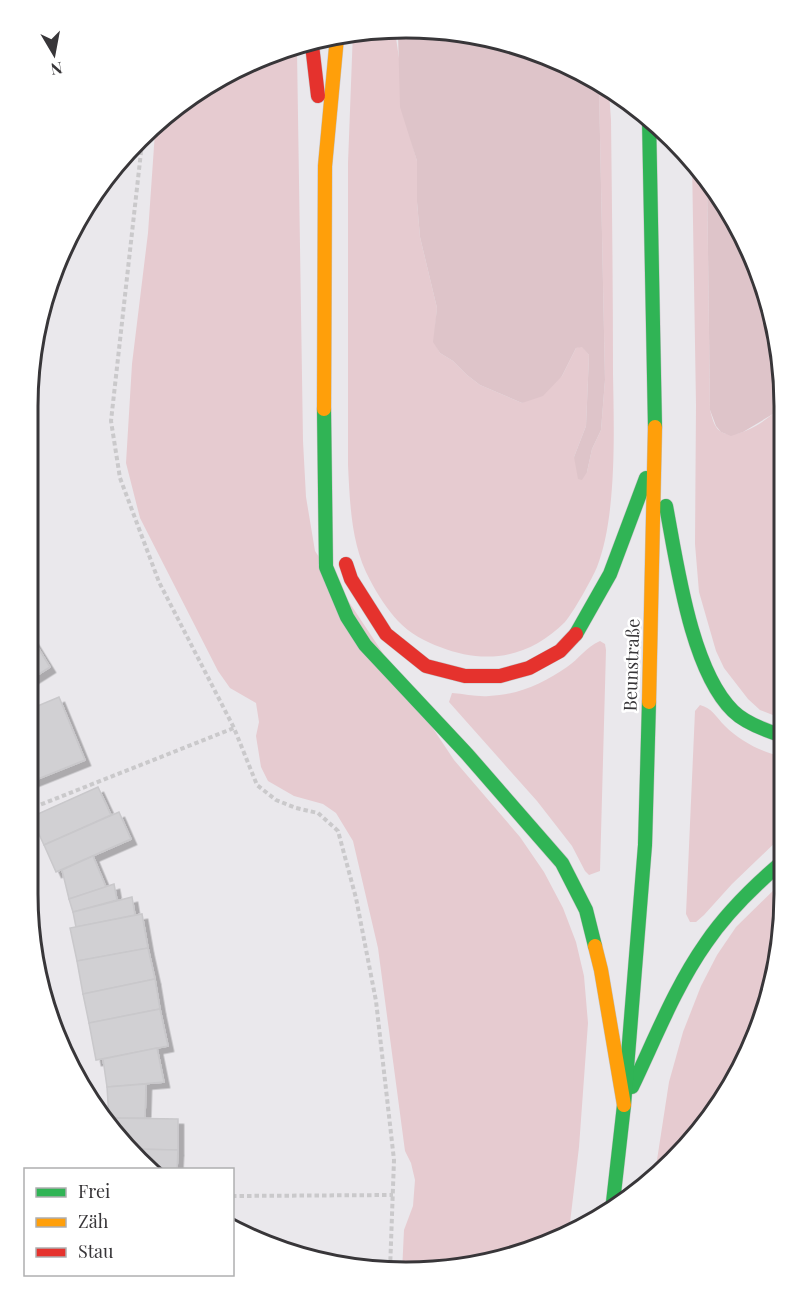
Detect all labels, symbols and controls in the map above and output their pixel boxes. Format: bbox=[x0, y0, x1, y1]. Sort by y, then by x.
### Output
north arrow bbox=[24, 24, 84, 84]
text: N bbox=[49, 58, 64, 81]
street label: Beunstraße bbox=[617, 618, 645, 712]
legend bbox=[24, 1168, 234, 1276]
text: Frei bbox=[78, 1179, 110, 1203]
text: Zäh bbox=[78, 1209, 109, 1233]
text: Stau bbox=[78, 1239, 114, 1263]

